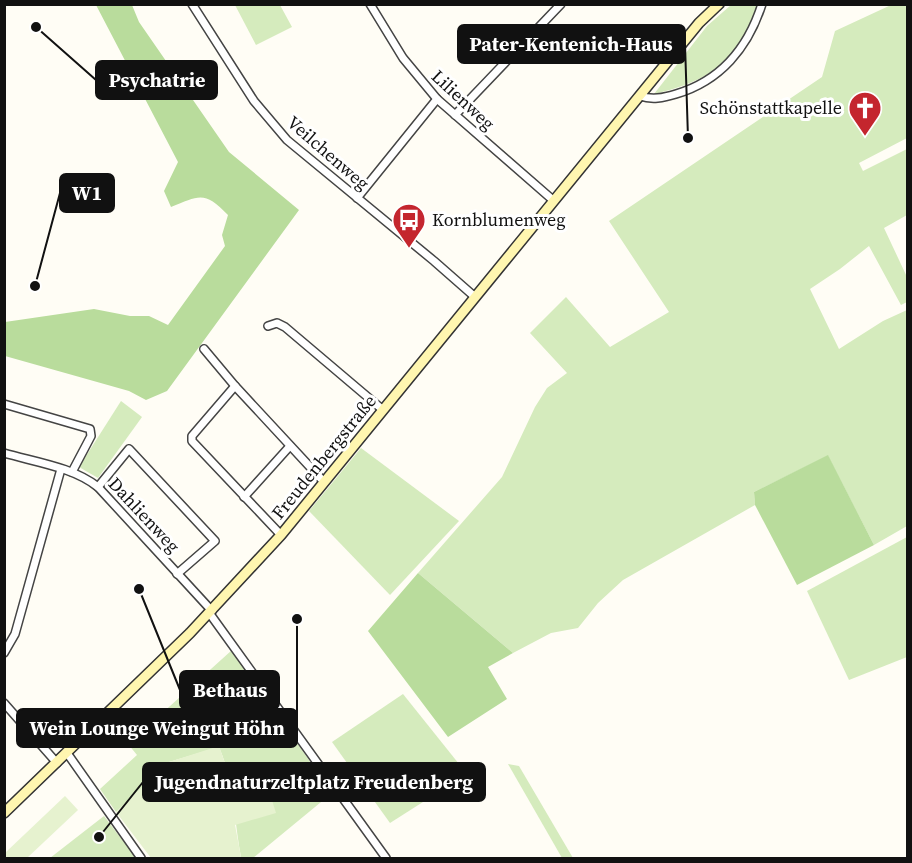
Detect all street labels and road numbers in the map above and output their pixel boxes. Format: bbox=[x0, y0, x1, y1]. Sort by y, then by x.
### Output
street label: Lilienweg bbox=[426, 64, 500, 135]
street label: Veilchenweg bbox=[282, 110, 375, 195]
street label: Freudenbergstraße bbox=[266, 389, 382, 524]
street label: Dahlienweg bbox=[103, 471, 186, 558]

